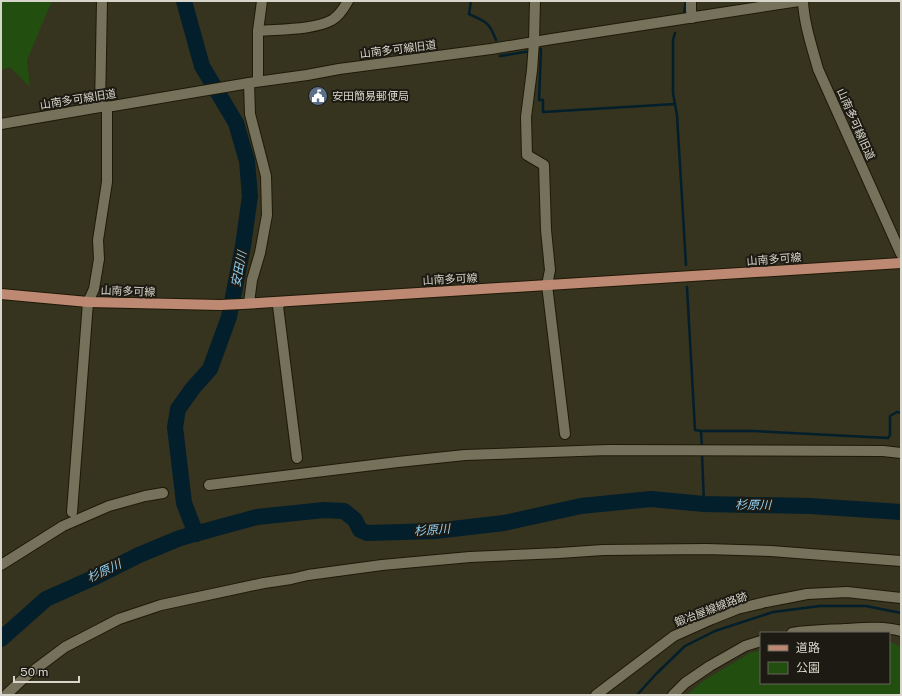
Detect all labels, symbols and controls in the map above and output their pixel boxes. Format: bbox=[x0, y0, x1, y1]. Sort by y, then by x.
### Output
street label: 山南多可線旧道 bbox=[359, 38, 437, 60]
public building icon: 安田簡易郵便局 bbox=[307, 85, 329, 107]
street label: 山南多可線旧道 bbox=[835, 86, 877, 162]
street label: 山南多可線旧道 bbox=[39, 87, 117, 111]
place label: 安田簡易郵便局 bbox=[332, 90, 409, 102]
water label: 安田川 bbox=[229, 248, 250, 288]
street label: 山南多可線 bbox=[746, 251, 802, 267]
street label: 山南多可線 bbox=[422, 272, 478, 286]
street label: 山南多可線 bbox=[100, 284, 156, 298]
water label: 杉原川 bbox=[735, 498, 773, 512]
water label: 杉原川 bbox=[414, 522, 452, 538]
water label: 杉原川 bbox=[85, 556, 125, 585]
street label: 鍛冶屋線線路跡 bbox=[673, 590, 749, 628]
legend bbox=[760, 632, 890, 684]
text: 道路 bbox=[796, 641, 820, 655]
scale bar bbox=[14, 658, 79, 684]
text: 公園 bbox=[796, 661, 820, 675]
text: 50 m bbox=[20, 665, 48, 679]

